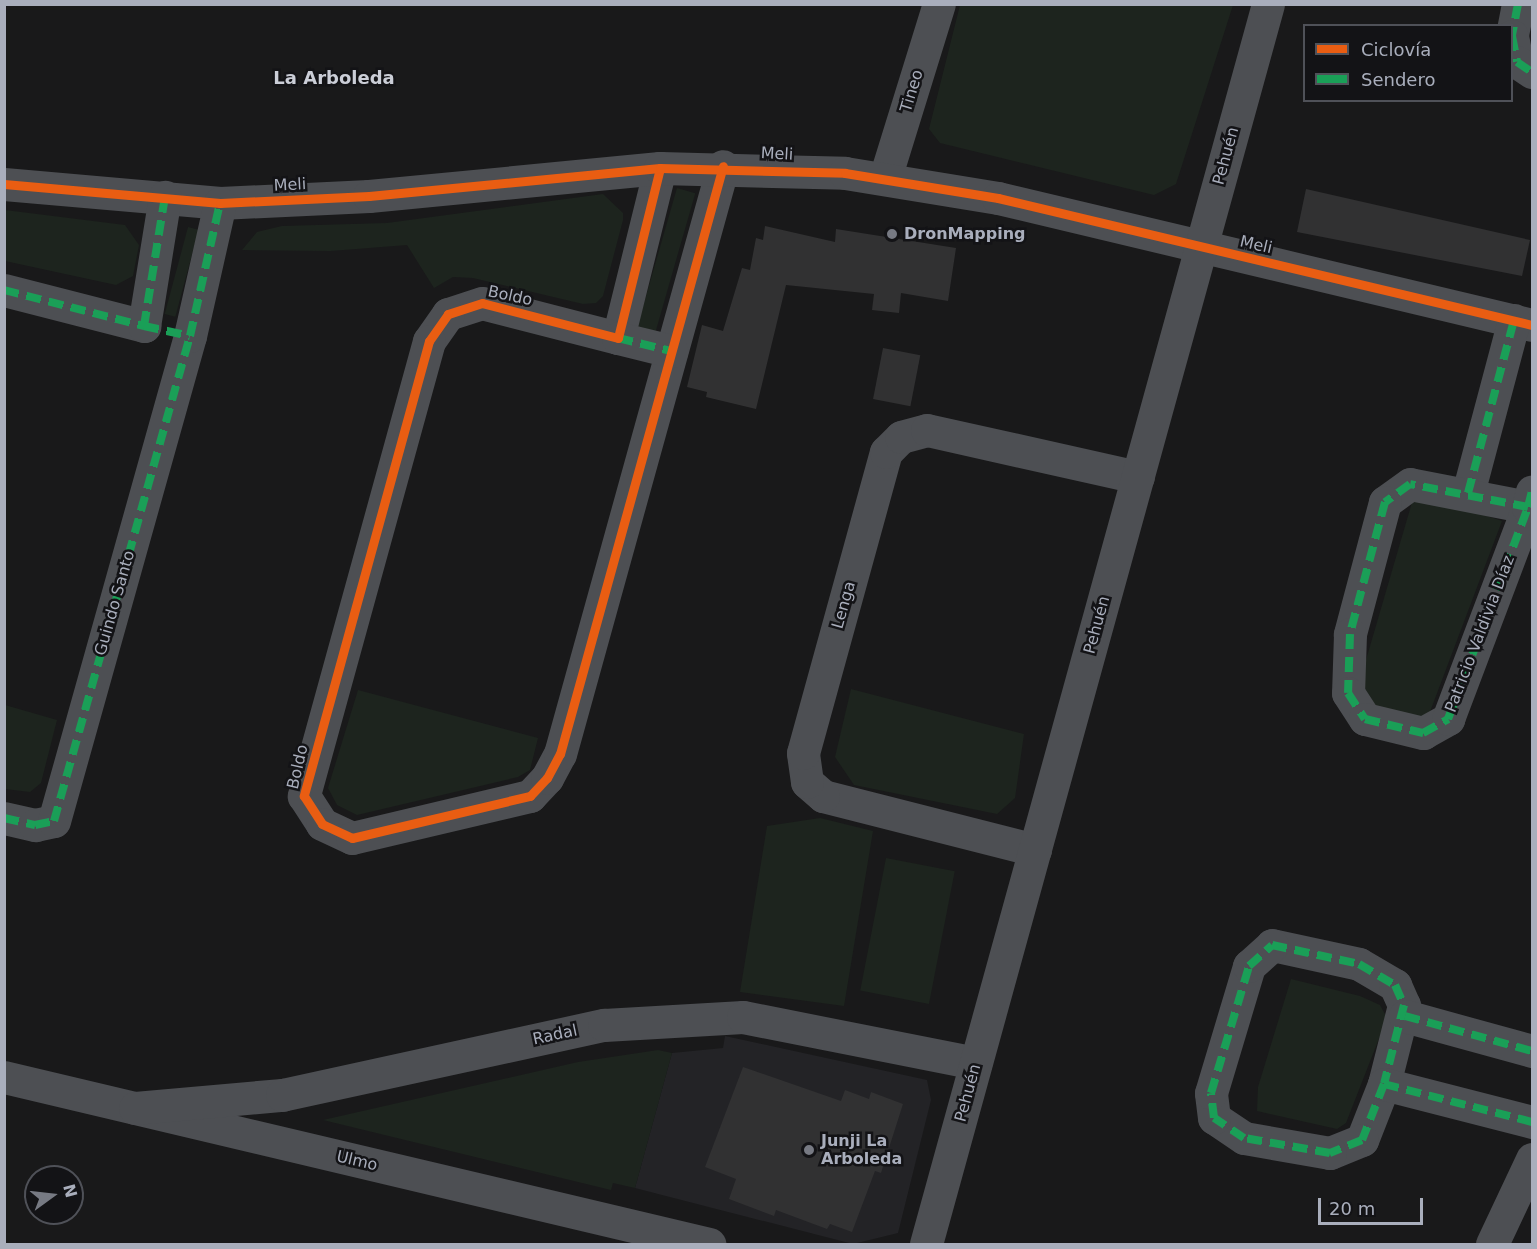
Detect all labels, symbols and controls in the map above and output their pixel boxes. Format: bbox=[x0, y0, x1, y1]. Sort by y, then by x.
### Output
legend bbox=[1303, 24, 1513, 102]
text: Ciclovía bbox=[1361, 39, 1431, 60]
district label: La Arboleda bbox=[273, 67, 395, 89]
street label: Tineo bbox=[896, 67, 928, 115]
text: Sendero bbox=[1361, 69, 1435, 90]
street label: Pehuén bbox=[1209, 125, 1243, 187]
street label: Meli bbox=[760, 144, 794, 164]
street label: Meli bbox=[273, 175, 307, 195]
place label: DronMapping bbox=[904, 224, 1026, 244]
marker: DronMapping bbox=[885, 227, 899, 241]
street label: Meli bbox=[1238, 232, 1274, 258]
street label: Boldo bbox=[486, 282, 534, 310]
street label: Guindo Santo bbox=[91, 548, 139, 658]
street label: Patricio Valdivia Díaz bbox=[1441, 553, 1519, 715]
street label: Lenga bbox=[828, 579, 860, 631]
street label: Pehuén bbox=[1080, 594, 1114, 656]
street label: Boldo bbox=[284, 743, 312, 791]
street label: Radal bbox=[531, 1021, 579, 1049]
street label: Pehuén bbox=[951, 1062, 985, 1124]
place label: Junji La Arboleda bbox=[821, 1131, 902, 1169]
marker: Junji La Arboleda bbox=[802, 1143, 816, 1157]
street label: Ulmo bbox=[335, 1147, 379, 1175]
north arrow bbox=[24, 1165, 84, 1225]
text: N bbox=[59, 1182, 81, 1200]
scale bar bbox=[1321, 1186, 1426, 1224]
text: 20 m bbox=[1329, 1198, 1375, 1219]

